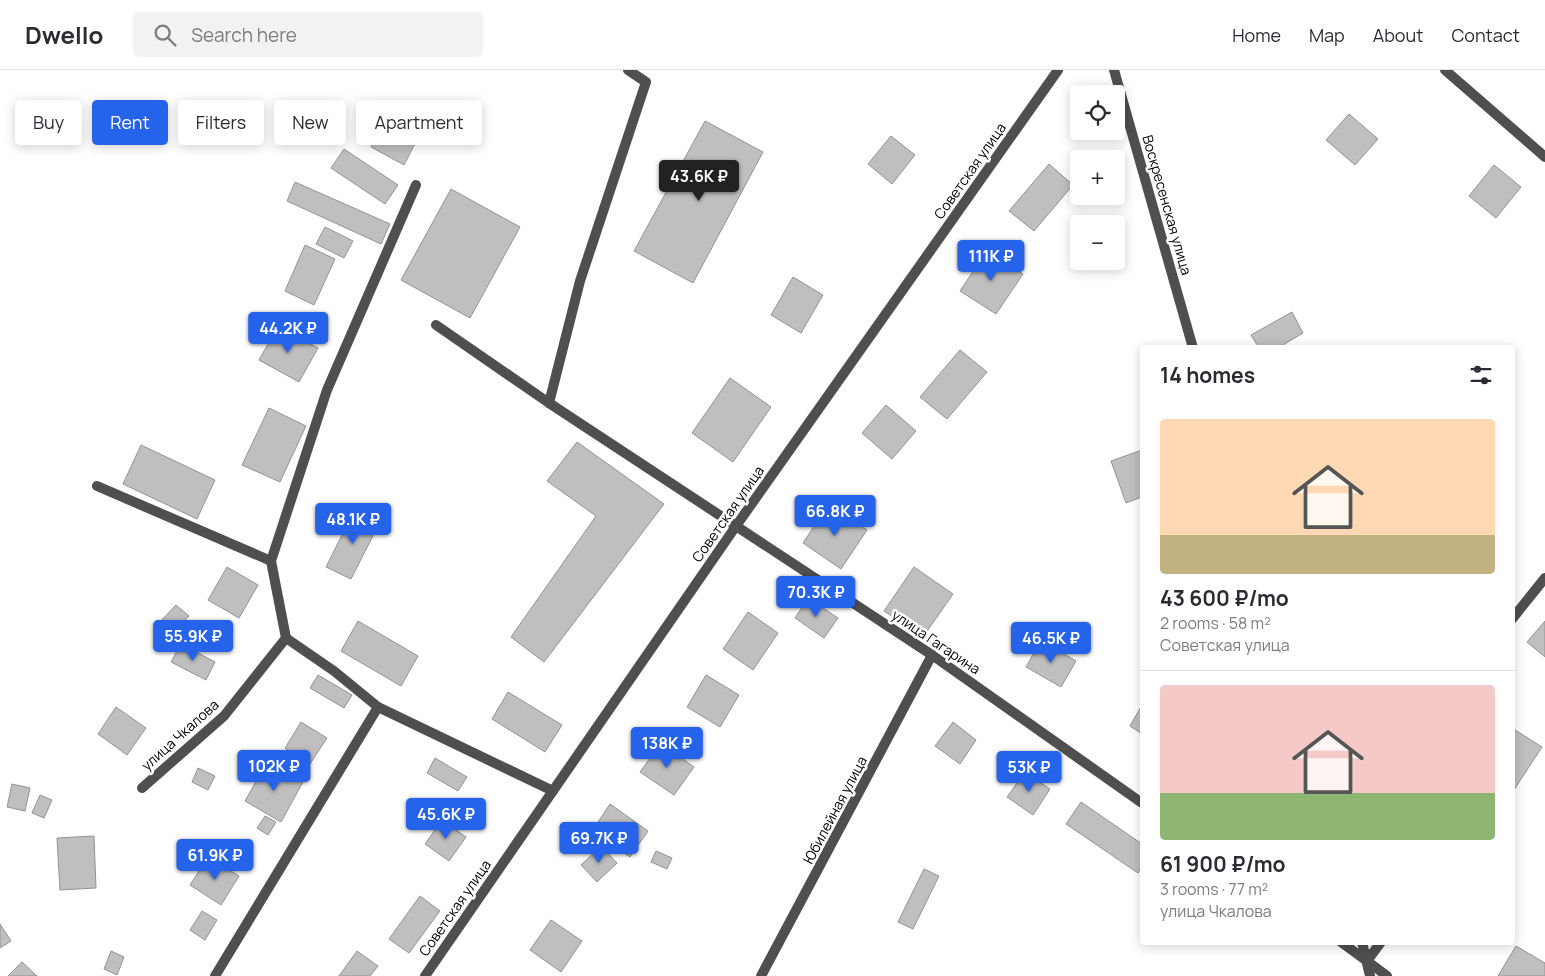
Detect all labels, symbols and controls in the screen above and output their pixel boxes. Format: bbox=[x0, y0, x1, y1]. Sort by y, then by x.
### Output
search box bbox=[133, 12, 483, 57]
text: Dwello bbox=[25, 18, 103, 51]
icon: search bbox=[151, 21, 179, 49]
text: Search here bbox=[191, 22, 297, 48]
text: Home bbox=[1232, 23, 1281, 47]
text: Map bbox=[1309, 23, 1345, 47]
text: About bbox=[1373, 23, 1423, 47]
text: Contact bbox=[1451, 23, 1520, 47]
map controls bbox=[1070, 85, 1125, 270]
button: locate bbox=[1070, 85, 1125, 140]
chip: Buy bbox=[15, 100, 82, 145]
chip: Rent bbox=[92, 100, 168, 145]
chip: Filters bbox=[178, 100, 264, 145]
chip: New bbox=[274, 100, 346, 145]
chip: Apartment bbox=[356, 100, 482, 145]
street label: Советская улица bbox=[929, 119, 1010, 223]
street label: Воскресенская улица bbox=[1138, 133, 1197, 277]
button: + bbox=[1070, 150, 1125, 205]
pin: 43.6K ₽ bbox=[653, 160, 745, 202]
text: 43.6K ₽ bbox=[670, 165, 728, 187]
button: − bbox=[1070, 215, 1125, 270]
pin: 111K ₽ bbox=[950, 240, 1032, 282]
text: 111K ₽ bbox=[968, 245, 1014, 267]
pin: 44.2K ₽ bbox=[242, 312, 334, 354]
text: 44.2K ₽ bbox=[259, 317, 317, 339]
text: 14 homes bbox=[1160, 361, 1255, 389]
icon: filters bbox=[1467, 361, 1495, 389]
icon: home bbox=[1283, 452, 1373, 542]
street label: Советская улица bbox=[687, 462, 768, 566]
pin: 66.8K ₽ bbox=[789, 494, 881, 537]
text: 66.8K ₽ bbox=[806, 500, 864, 522]
pin: 48.1K ₽ bbox=[307, 502, 399, 545]
text: 48.1K ₽ bbox=[326, 508, 380, 530]
pin: 70.3K ₽ bbox=[770, 576, 862, 618]
text: 70.3K ₽ bbox=[787, 581, 845, 603]
text: 43 600 ₽/mo bbox=[1160, 584, 1289, 612]
street label: улица Гагарина bbox=[888, 605, 984, 678]
text: 2 rooms · 58 m² bbox=[1160, 612, 1271, 634]
pin: 55.9K ₽ bbox=[147, 620, 239, 662]
pin: 46.5K ₽ bbox=[1005, 622, 1097, 664]
text: 55.9K ₽ bbox=[164, 625, 222, 647]
text: 46.5K ₽ bbox=[1022, 627, 1080, 649]
text: Советская улица bbox=[1160, 634, 1290, 656]
street label: улица Чкалова bbox=[137, 695, 222, 774]
icon: home bbox=[1283, 717, 1373, 807]
pin: 138K ₽ bbox=[626, 726, 708, 769]
text: 138K ₽ bbox=[642, 732, 692, 754]
pin: 102K ₽ bbox=[233, 750, 315, 792]
pin: 53K ₽ bbox=[994, 750, 1064, 793]
street label: Юбилейная улица bbox=[798, 753, 871, 867]
text: 102K ₽ bbox=[248, 755, 300, 777]
text: 53K ₽ bbox=[1008, 756, 1050, 778]
pin: 45.6K ₽ bbox=[400, 798, 492, 840]
text: 45.6K ₽ bbox=[417, 803, 475, 825]
pin: 69.7K ₽ bbox=[553, 822, 645, 864]
text: 69.7K ₽ bbox=[571, 827, 628, 849]
pin: 61.9K ₽ bbox=[169, 838, 261, 881]
text: 61.9K ₽ bbox=[187, 844, 243, 866]
text: 61 900 ₽/mo bbox=[1160, 850, 1286, 878]
street label: Советская улица bbox=[414, 856, 495, 960]
text: 3 rooms · 77 m² bbox=[1160, 878, 1268, 900]
text: улица Чкалова bbox=[1160, 900, 1272, 922]

